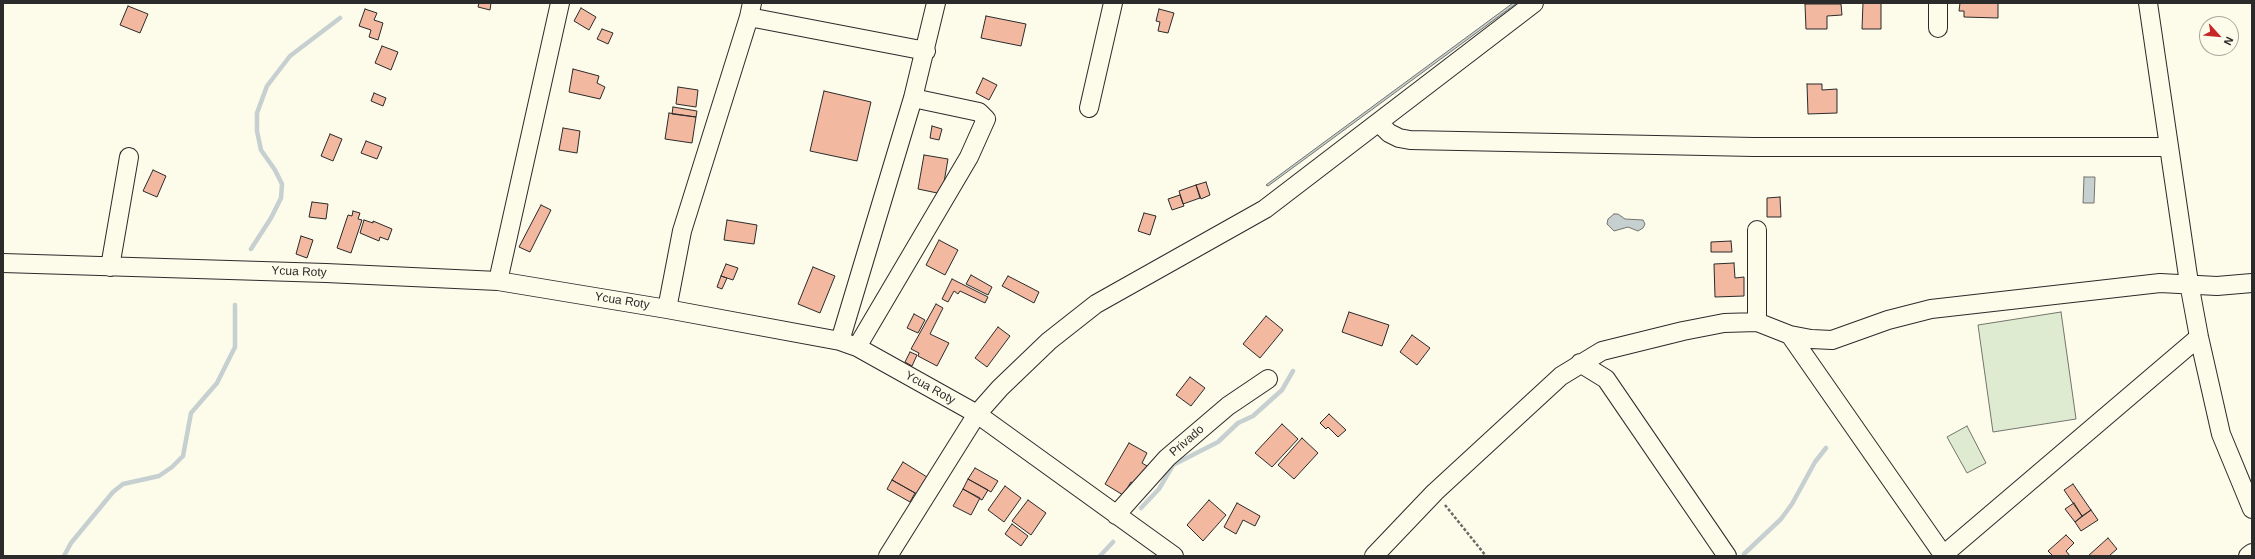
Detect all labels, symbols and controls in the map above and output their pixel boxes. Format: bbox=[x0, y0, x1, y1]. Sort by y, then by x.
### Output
north arrow bbox=[2199, 16, 2239, 56]
text: N bbox=[2222, 35, 2236, 47]
street label: Ycua Roty bbox=[271, 264, 327, 280]
street label: Ycua Roty bbox=[594, 290, 650, 312]
street label: Ycua Roty bbox=[902, 368, 958, 408]
street label: Privado bbox=[1167, 422, 1207, 460]

